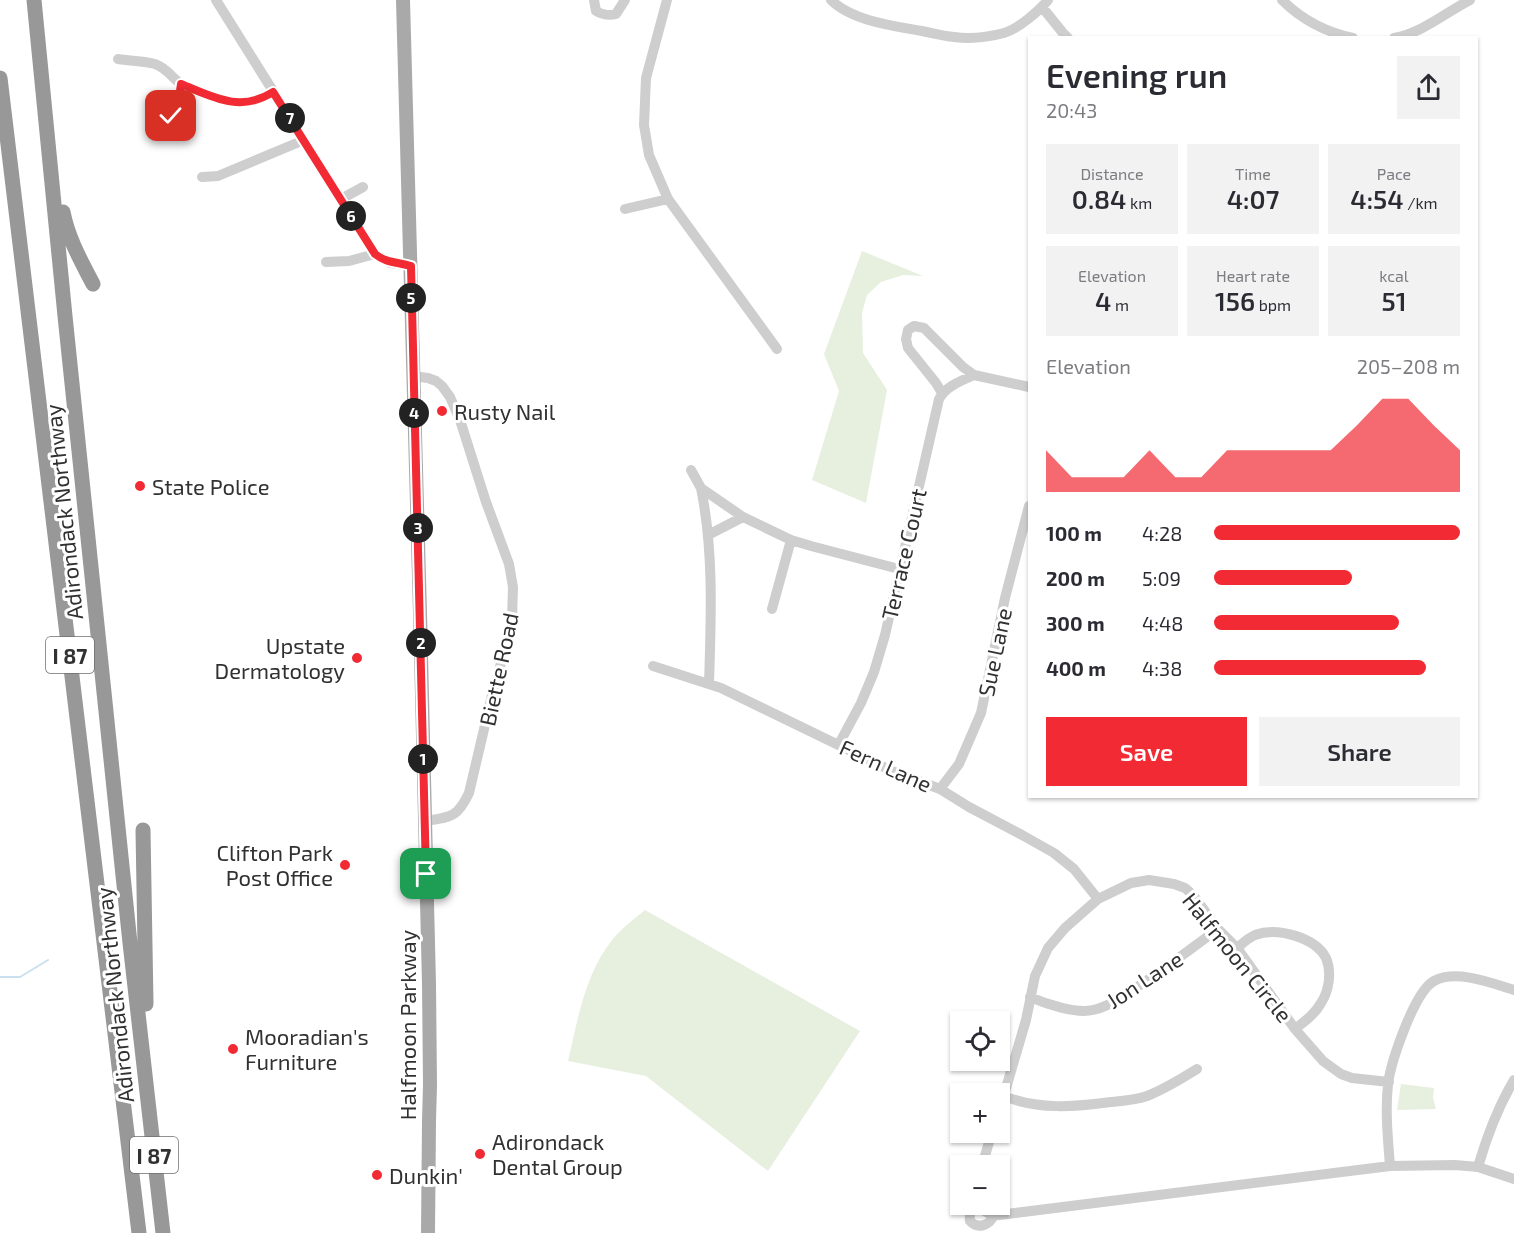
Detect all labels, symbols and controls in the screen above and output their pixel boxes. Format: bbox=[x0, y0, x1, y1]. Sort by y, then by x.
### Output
text: Evening run bbox=[1046, 55, 1227, 95]
button: share bbox=[1397, 56, 1460, 119]
pin bbox=[145, 90, 196, 141]
text: 20:43 bbox=[1046, 98, 1097, 122]
icon: check bbox=[154, 99, 187, 132]
pin: 7 bbox=[275, 103, 305, 133]
text: 7 bbox=[286, 108, 294, 127]
text: Distance bbox=[1080, 164, 1144, 183]
text: Time bbox=[1235, 164, 1271, 183]
text: Pace bbox=[1377, 164, 1411, 183]
text: 0.84 bbox=[1072, 183, 1126, 214]
text: 4:07 bbox=[1227, 183, 1279, 214]
text: 4:54 bbox=[1350, 183, 1404, 214]
text: km bbox=[1126, 193, 1152, 212]
text: /km bbox=[1404, 193, 1438, 212]
pin: 6 bbox=[336, 201, 366, 231]
text: 6 bbox=[346, 206, 356, 225]
text: Elevation bbox=[1078, 266, 1146, 285]
text: Heart rate bbox=[1216, 266, 1290, 285]
text: kcal bbox=[1379, 266, 1409, 285]
pin: 5 bbox=[396, 283, 426, 313]
text: 4 bbox=[1095, 285, 1111, 316]
text: 156 bbox=[1215, 285, 1255, 316]
text: 51 bbox=[1381, 285, 1407, 316]
text: 5 bbox=[407, 288, 415, 307]
text: m bbox=[1111, 295, 1129, 314]
text: bpm bbox=[1255, 295, 1291, 314]
text: Elevation bbox=[1046, 354, 1131, 378]
text: 205–208 m bbox=[1357, 354, 1460, 378]
pin: 4 bbox=[399, 398, 429, 428]
place label: Rusty Nail bbox=[454, 398, 556, 424]
street label: Adirondack Northway bbox=[39, 403, 87, 621]
text: 4 bbox=[409, 403, 419, 422]
marker: Rusty Nail bbox=[435, 404, 449, 418]
place label: State Police bbox=[152, 473, 270, 499]
marker: State Police bbox=[133, 479, 147, 493]
street label: Terrace Court bbox=[875, 486, 931, 622]
pin: 3 bbox=[403, 513, 433, 543]
text: 3 bbox=[413, 518, 423, 537]
text: 100 m bbox=[1046, 521, 1102, 545]
text: 4:28 bbox=[1142, 521, 1182, 545]
text: 200 m bbox=[1046, 566, 1105, 590]
text: 5:09 bbox=[1142, 566, 1181, 590]
street label: Sue Lane bbox=[972, 605, 1016, 699]
street label: Biette Road bbox=[473, 610, 523, 728]
text: 300 m bbox=[1046, 611, 1105, 635]
text: 4:48 bbox=[1142, 611, 1183, 635]
pin: 2 bbox=[406, 628, 436, 658]
place label: Upstate Dermatology bbox=[215, 632, 345, 683]
text: 2 bbox=[416, 633, 426, 652]
road number: I 87 bbox=[46, 637, 94, 673]
marker: Upstate Dermatology bbox=[350, 651, 364, 665]
text: 400 m bbox=[1046, 656, 1106, 680]
text: 4:38 bbox=[1142, 656, 1182, 680]
button: Save bbox=[1046, 717, 1247, 786]
button: Share bbox=[1259, 717, 1460, 786]
street label: Fern Lane bbox=[836, 733, 936, 797]
pin: 1 bbox=[408, 744, 438, 774]
text: 1 bbox=[420, 749, 426, 768]
place label: Clifton Park Post Office bbox=[217, 839, 333, 890]
pin bbox=[400, 848, 451, 899]
icon: arrive bbox=[409, 857, 442, 890]
marker: Clifton Park Post Office bbox=[338, 858, 352, 872]
street label: Adirondack Northway bbox=[90, 886, 138, 1104]
street label: Halfmoon Circle bbox=[1178, 887, 1298, 1027]
street label: Halfmoon Parkway bbox=[394, 929, 420, 1120]
street label: Jon Lane bbox=[1101, 945, 1187, 1013]
map controls bbox=[950, 1011, 1010, 1215]
button: locate bbox=[950, 1011, 1010, 1071]
place label: Mooradian's Furniture bbox=[245, 1023, 369, 1074]
marker: Mooradian's Furniture bbox=[226, 1042, 240, 1056]
button: + bbox=[950, 1083, 1010, 1143]
place label: Adirondack Dental Group bbox=[492, 1128, 623, 1179]
road number: I 87 bbox=[130, 1137, 178, 1173]
marker: Adirondack Dental Group bbox=[473, 1147, 487, 1161]
button: − bbox=[950, 1155, 1010, 1215]
place label: Dunkin' bbox=[389, 1162, 463, 1188]
marker: Dunkin' bbox=[370, 1168, 384, 1182]

